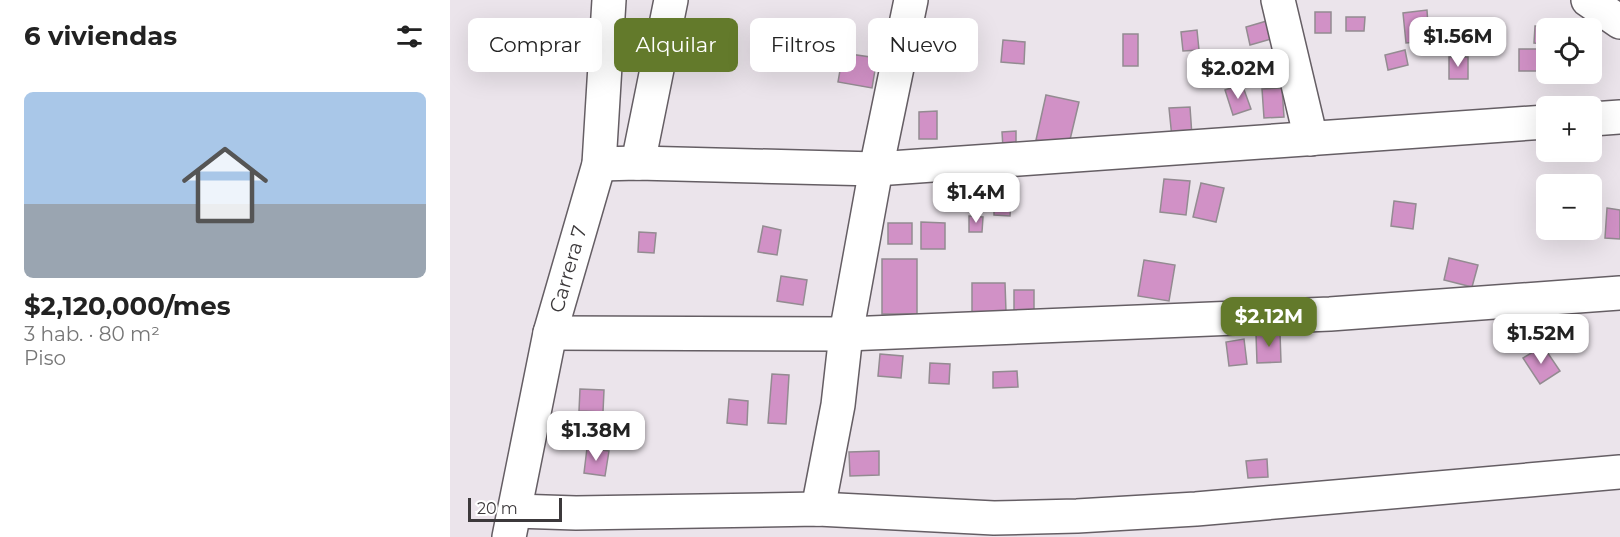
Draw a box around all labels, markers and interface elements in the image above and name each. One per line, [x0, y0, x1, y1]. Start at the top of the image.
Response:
pin: $1.56M [1409, 17, 1507, 68]
chip: Comprar [468, 18, 602, 72]
chip: Alquilar [614, 18, 738, 72]
chip: Filtros [750, 18, 856, 72]
chip: Nuevo [868, 18, 978, 72]
map controls [1536, 18, 1602, 240]
button: locate [1536, 18, 1602, 84]
text: 6 viviendas [24, 20, 177, 52]
icon: filters [393, 20, 426, 53]
text: $1.56M [1423, 24, 1493, 48]
pin: $2.02M [1189, 49, 1287, 100]
text: $2.02M [1201, 56, 1275, 80]
button: + [1536, 96, 1602, 162]
icon: home [171, 131, 279, 239]
pin: $1.4M [934, 173, 1018, 224]
button: − [1536, 174, 1602, 240]
text: $1.4M [947, 180, 1005, 204]
street label: Carrera 7 [544, 223, 592, 315]
text: $2,120,000/mes [24, 290, 230, 322]
pin: $2.12M [1220, 297, 1318, 348]
text: $2.12M [1235, 304, 1303, 328]
pin: $1.52M [1492, 314, 1590, 365]
text: $1.52M [1507, 321, 1575, 345]
text: 3 hab. · 80 m² [24, 322, 160, 346]
text: Piso [24, 346, 66, 370]
pin: $1.38M [547, 411, 645, 462]
text: $1.38M [561, 418, 631, 442]
scale bar [468, 495, 562, 522]
text: 20 m [477, 499, 518, 518]

